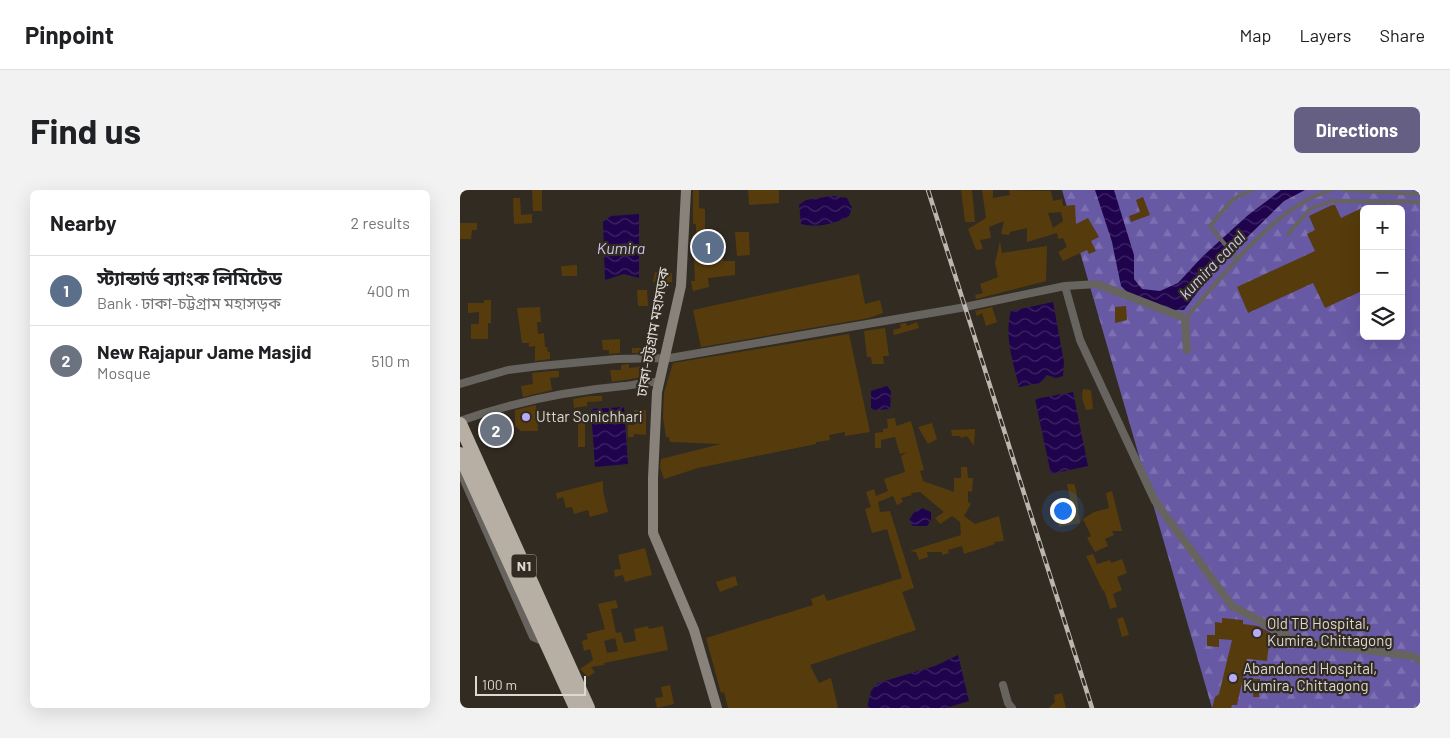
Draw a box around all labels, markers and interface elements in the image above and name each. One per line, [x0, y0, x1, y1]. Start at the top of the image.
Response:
text: Pinpoint [25, 20, 114, 49]
text: Map [1239, 24, 1271, 46]
text: Layers [1299, 24, 1352, 46]
text: Share [1380, 24, 1425, 46]
button: Directions [1294, 107, 1420, 153]
text: Find us [30, 109, 141, 151]
map controls [1360, 205, 1405, 340]
button: + [1360, 205, 1405, 250]
text: Nearby [50, 210, 116, 235]
text: 2 results [351, 213, 410, 232]
water label: kumira canal [1175, 227, 1249, 302]
pin: 1 [692, 228, 724, 266]
water label: Kumira [597, 238, 645, 257]
button: − [1360, 250, 1405, 295]
street label: ঢাকা-চট্টগ্রাম মহাসড়ক [632, 265, 672, 399]
text: স্ট্যান্ডার্ড ব্যাংক লিমিটেড [97, 266, 282, 289]
text: 1 [63, 281, 69, 300]
text: 400 m [367, 281, 410, 300]
text: Bank · ঢাকা-চট্টগ্রাম মহাসড়ক [97, 293, 281, 312]
button: layers [1360, 295, 1405, 340]
text: New Rajapur Jame Masjid [97, 340, 312, 363]
text: 2 [62, 351, 70, 370]
text: 510 m [371, 351, 410, 370]
text: Mosque [97, 363, 151, 382]
place label: Uttar Sonichhari [536, 407, 643, 425]
pin: 2 [480, 411, 512, 449]
marker: Uttar Sonichhari [520, 411, 532, 423]
your location [1050, 498, 1076, 524]
road number: N1 [512, 554, 536, 578]
place label: Old TB Hospital, Kumira, Chittagong [1267, 614, 1392, 649]
marker: Old TB Hospital, Kumira, Chittagong [1251, 627, 1263, 639]
place label: Abandoned Hospital, Kumira, Chittagong [1243, 659, 1377, 694]
marker: Abandoned Hospital, Kumira, Chittagong [1227, 672, 1239, 684]
scale bar [475, 673, 586, 696]
text: 100 m [482, 676, 517, 693]

